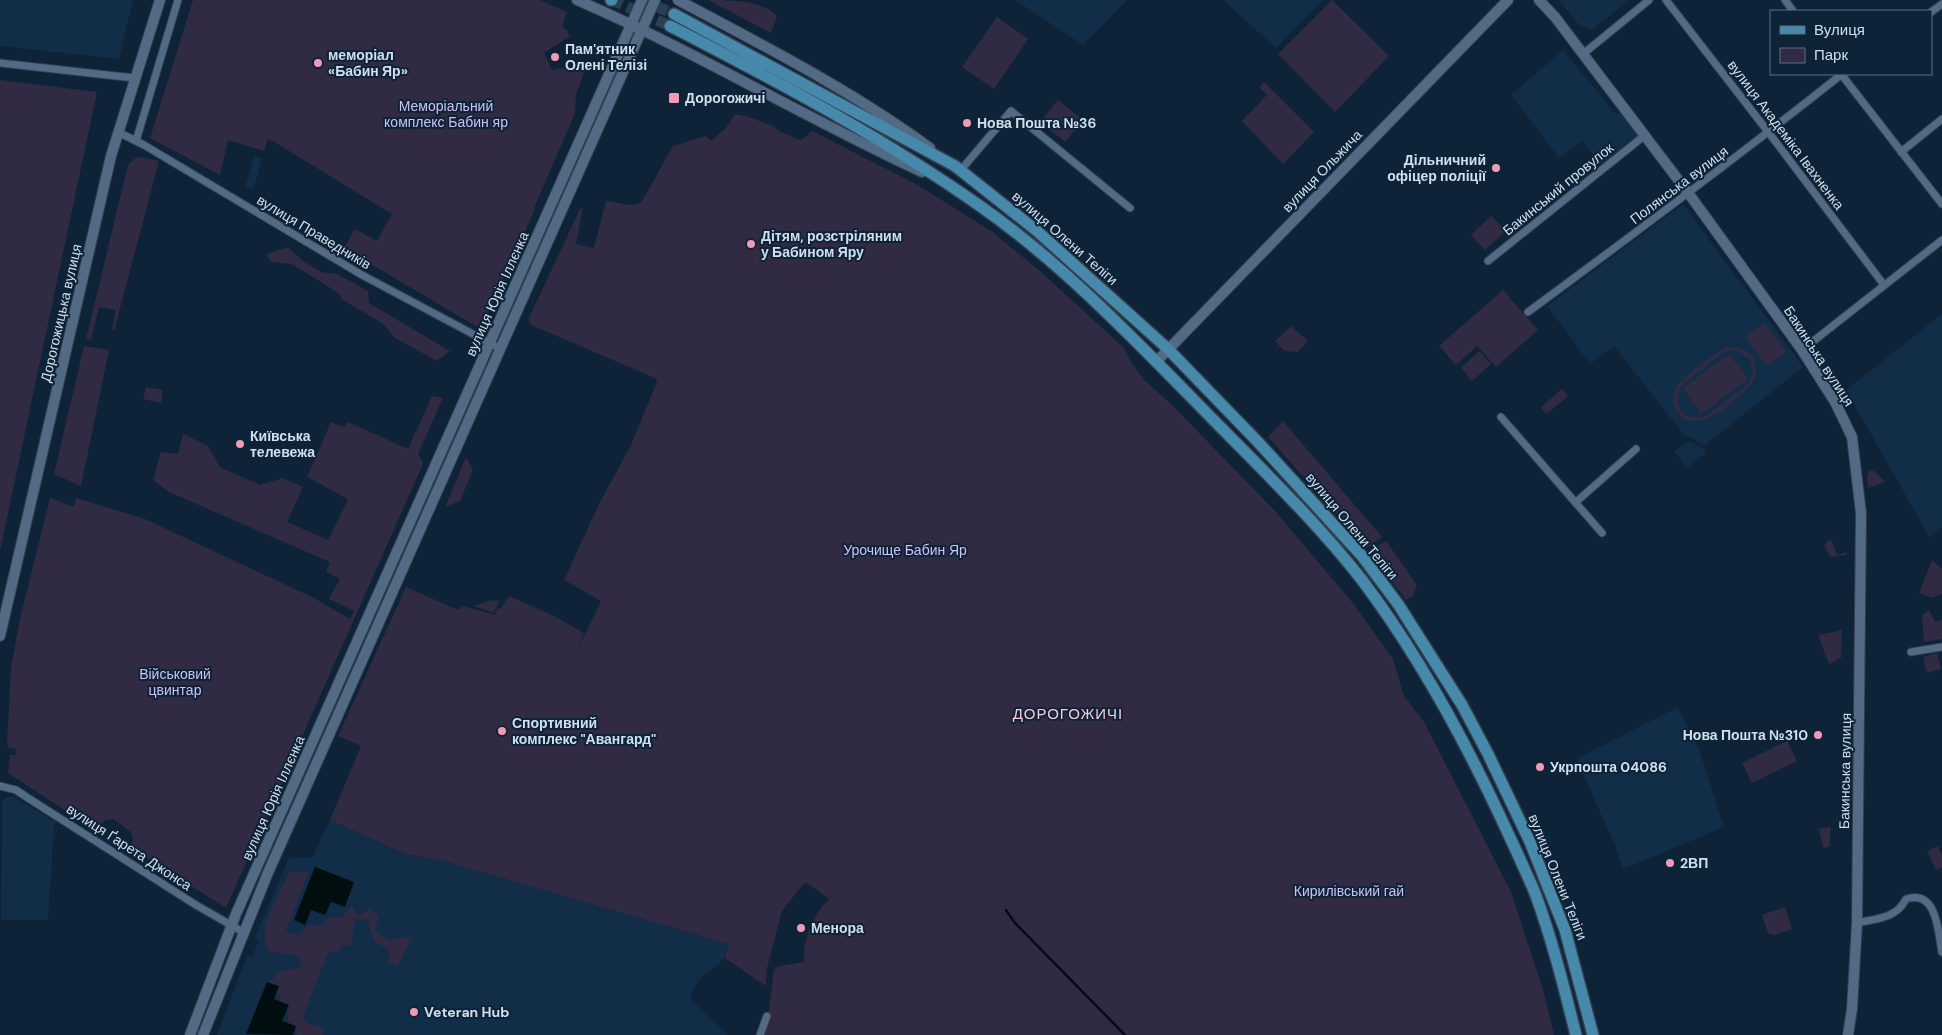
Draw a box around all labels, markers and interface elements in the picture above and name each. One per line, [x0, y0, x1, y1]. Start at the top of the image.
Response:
legend [1770, 10, 1932, 75]
text: Вулиця [1814, 20, 1865, 40]
place label: Пам'ятник Олені Телізі [565, 40, 647, 74]
text: Парк [1814, 45, 1848, 65]
place label: меморіал «Бабин Яр» [328, 46, 408, 80]
marker: Пам'ятник Олені Телізі [549, 51, 561, 63]
marker: меморіал «Бабин Яр» [312, 57, 324, 69]
street label: вулиця Академіка Івахненка [1724, 57, 1848, 214]
place label: Дорогожичі [685, 89, 765, 107]
marker: Дорогожичі [667, 91, 681, 105]
park label: Меморіальний комплекс Бабин яр [384, 97, 508, 131]
place label: Нова Пошта №36 [977, 114, 1096, 132]
marker: Нова Пошта №36 [961, 117, 973, 129]
street label: вулиця Ольжича [1278, 126, 1366, 216]
street label: Бакинський провулок [1499, 138, 1618, 239]
street label: Полянська вулиця [1626, 142, 1732, 228]
place label: Дільничний офіцер поліції [1387, 151, 1487, 185]
marker: Дільничний офіцер поліції [1490, 162, 1502, 174]
street label: вулиця Олени Теліги [1008, 187, 1122, 289]
street label: вулиця Праведників [254, 191, 374, 273]
place label: Дітям, розстріляним у Бабином Яру [761, 227, 902, 261]
street label: вулиця Юрія Іллєнка [461, 229, 533, 359]
marker: Дітям, розстріляним у Бабином Яру [745, 238, 757, 250]
street label: Дорогожицька вулиця [36, 242, 86, 384]
street label: Бакинська вулиця [1780, 302, 1858, 410]
place label: Київська телевежа [250, 427, 315, 461]
marker: Київська телевежа [234, 438, 246, 450]
street label: вулиця Олени Теліги [1302, 469, 1402, 583]
park label: Урочище Бабин Яр [843, 541, 967, 559]
park label: Військовий цвинтар [139, 665, 211, 699]
district label: ДОРОГОЖИЧІ [1013, 704, 1123, 724]
street label: Бакинська вулиця [1835, 713, 1855, 829]
place label: Спортивний комплекс "Авангард" [512, 714, 656, 748]
marker: Спортивний комплекс "Авангард" [496, 725, 508, 737]
place label: Нова Пошта №310 [1683, 726, 1808, 744]
marker: Нова Пошта №310 [1812, 729, 1824, 741]
street label: вулиця Юрія Іллєнка [237, 733, 309, 863]
place label: Укрпошта 04086 [1550, 758, 1667, 776]
marker: Укрпошта 04086 [1534, 761, 1546, 773]
street label: вулиця Ґарета Джонса [63, 800, 195, 894]
street label: вулиця Олени Теліги [1524, 811, 1592, 943]
place label: 2ВП [1680, 854, 1708, 872]
marker: 2ВП [1664, 857, 1676, 869]
park label: Кирилівський гай [1294, 882, 1404, 900]
place label: Менора [811, 919, 864, 937]
marker: Менора [795, 922, 807, 934]
place label: Veteran Hub [424, 1003, 509, 1021]
marker: Veteran Hub [408, 1006, 420, 1018]

